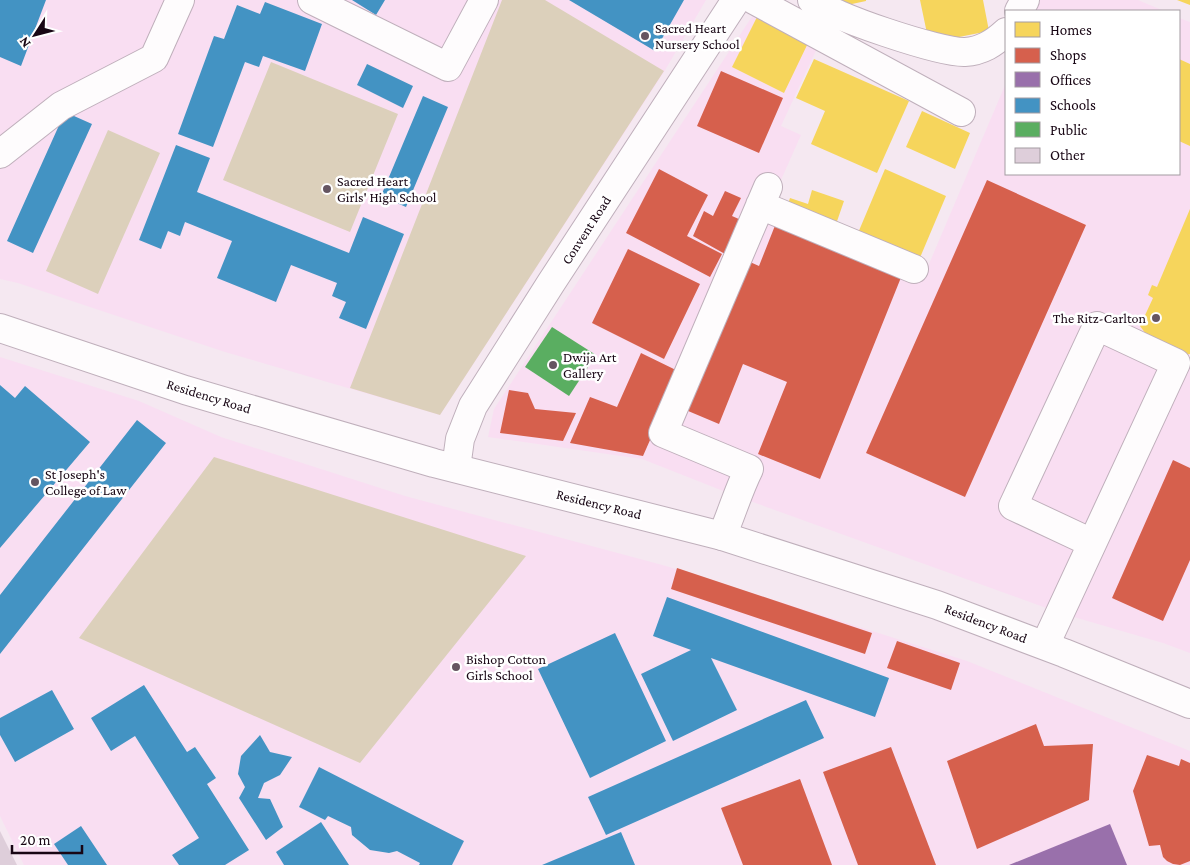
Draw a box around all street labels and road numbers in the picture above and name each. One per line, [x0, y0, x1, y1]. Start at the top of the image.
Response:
street label: Convent Road [558, 192, 614, 267]
street label: Residency Road [165, 376, 254, 417]
street label: Residency Road [555, 486, 644, 522]
street label: Residency Road [942, 600, 1030, 646]

